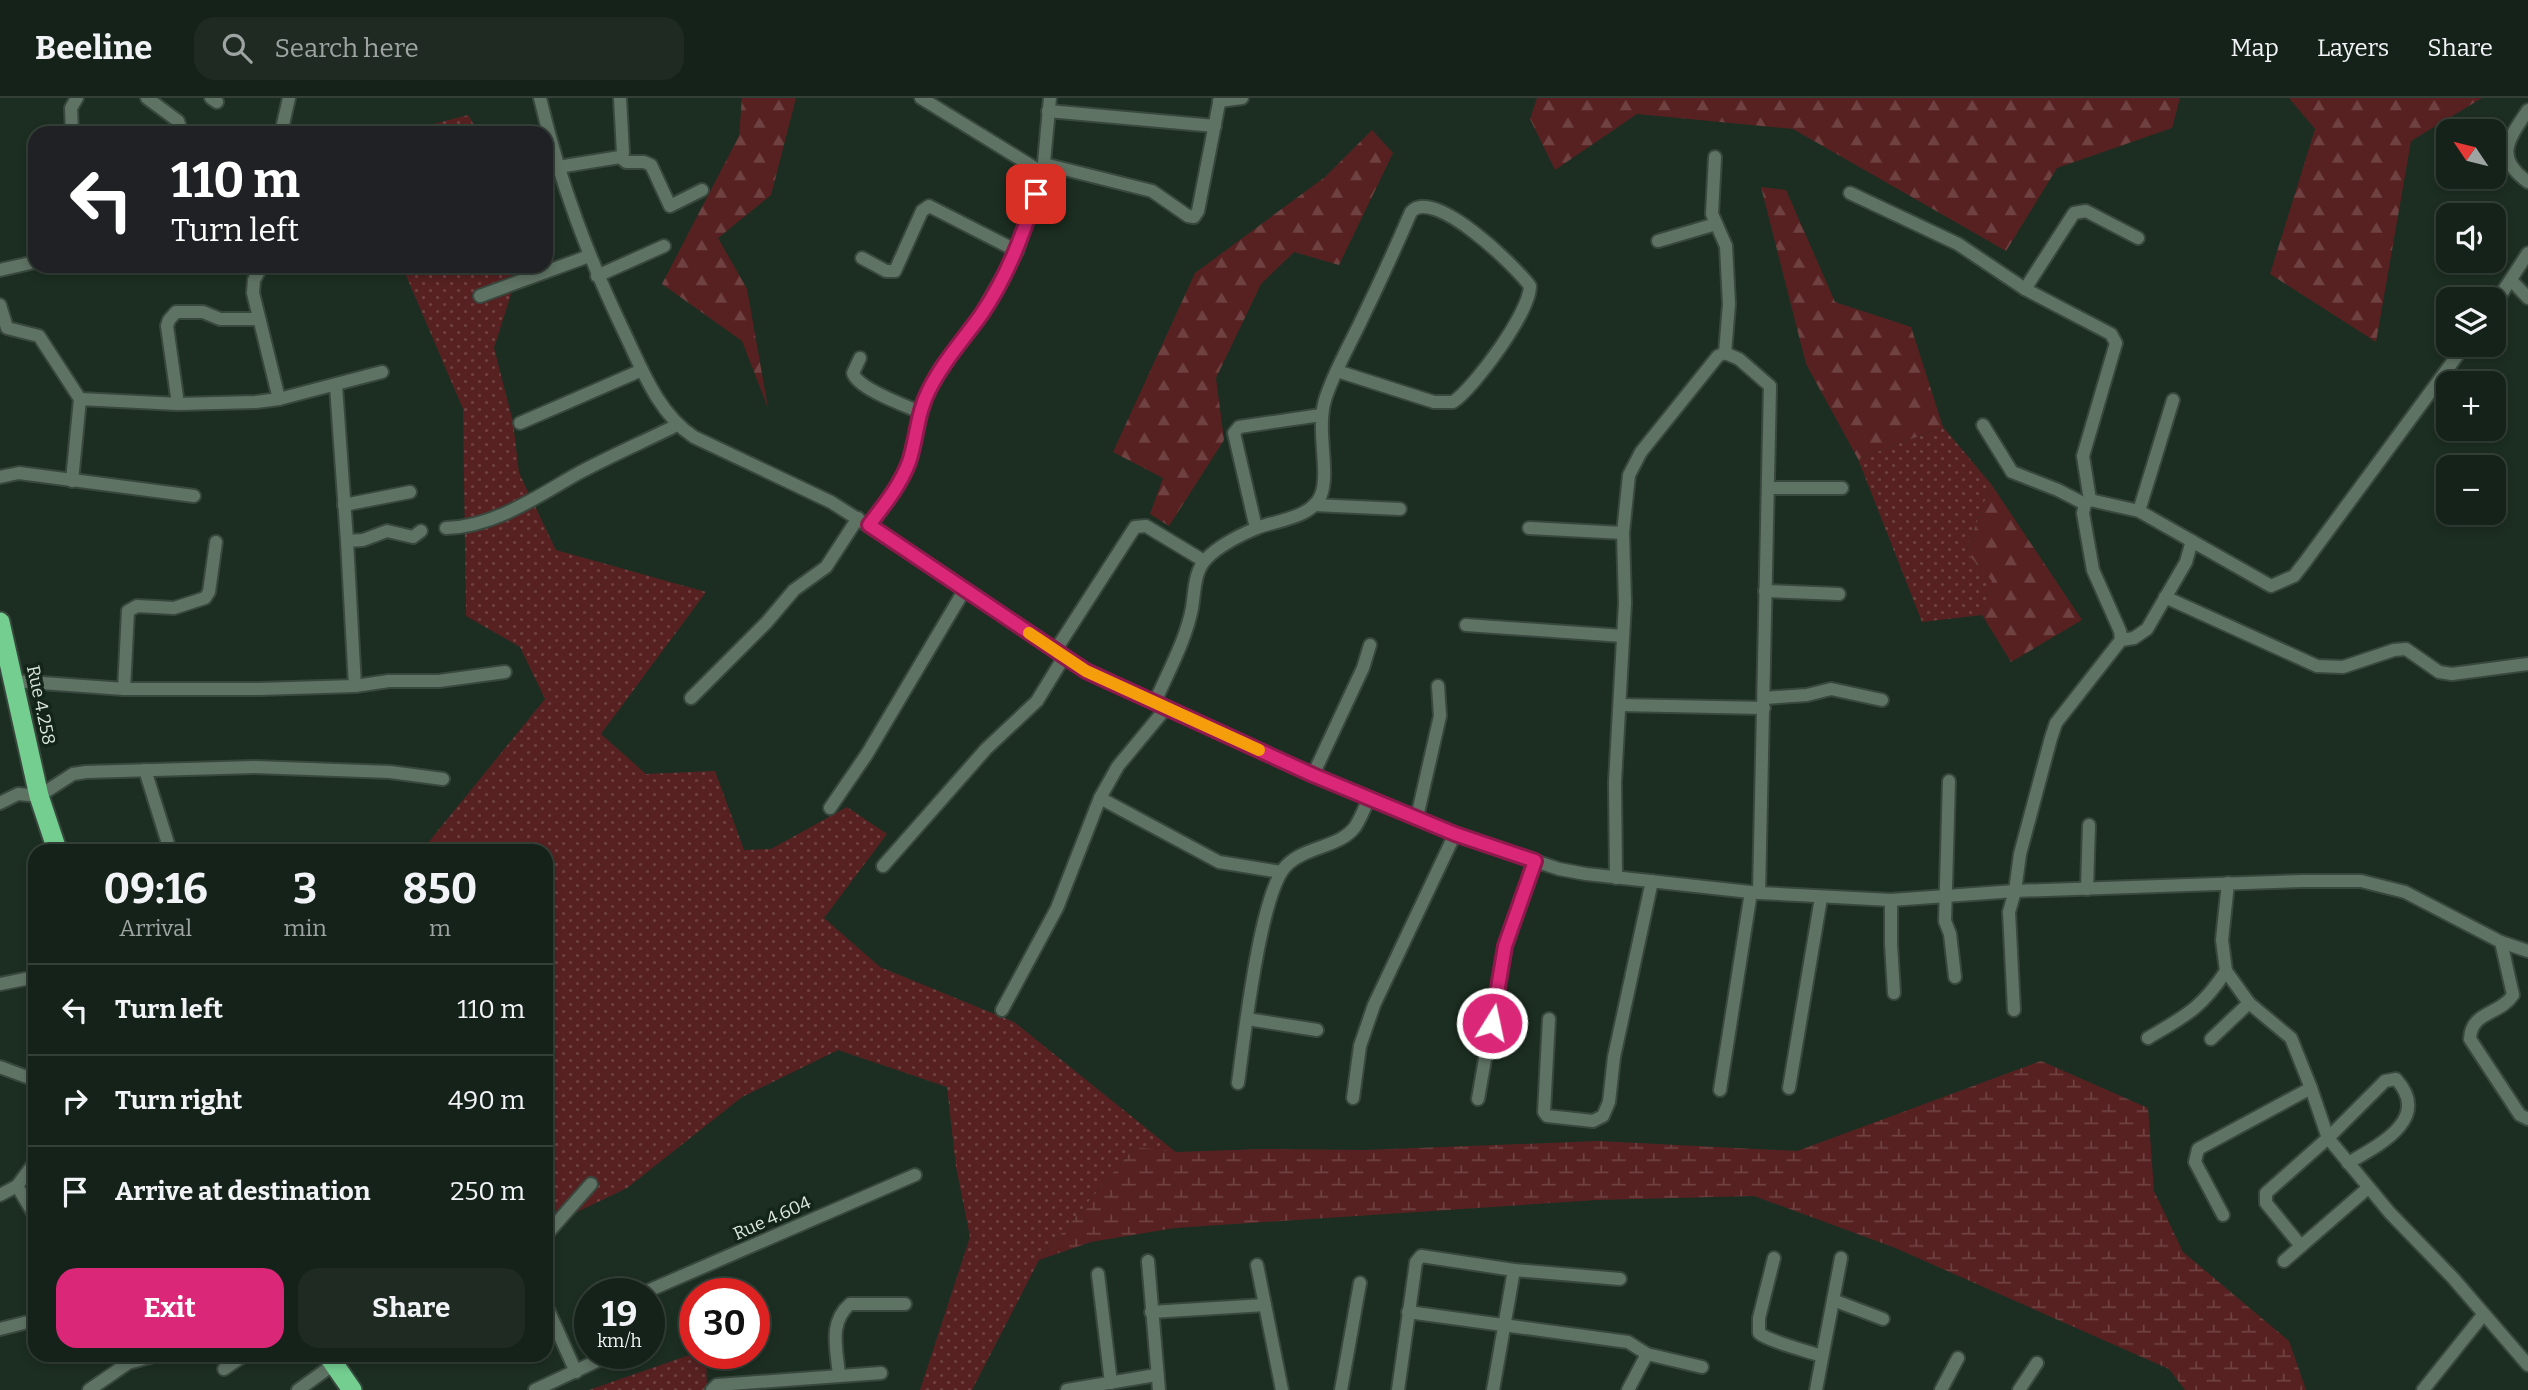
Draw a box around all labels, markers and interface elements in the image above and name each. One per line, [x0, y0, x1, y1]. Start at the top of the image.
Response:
search box [194, 17, 684, 80]
text: Beeline [35, 28, 152, 68]
icon: search [218, 29, 256, 67]
text: Search here [274, 33, 419, 64]
text: Map [2231, 34, 2279, 62]
text: Layers [2317, 34, 2389, 62]
text: Share [2427, 34, 2493, 62]
north arrow [2436, 119, 2506, 189]
map controls [2436, 119, 2506, 525]
text: 110 m [171, 151, 300, 210]
icon: left [56, 154, 147, 245]
pin [1006, 164, 1066, 224]
icon: arrive [1017, 175, 1055, 213]
button: sound [2436, 203, 2506, 273]
text: Turn left [171, 211, 299, 249]
button: layers [2436, 287, 2506, 357]
button: + [2436, 371, 2506, 441]
button: − [2436, 455, 2506, 525]
street label: Rue 4.258 [22, 663, 60, 747]
text: 09:16 [104, 864, 208, 914]
text: 3 [293, 864, 317, 914]
text: 850 [402, 864, 477, 914]
text: Arrival [119, 914, 192, 942]
text: min [283, 914, 327, 942]
text: m [429, 914, 451, 942]
position arrow [1455, 986, 1529, 1060]
icon: left [56, 991, 94, 1029]
text: Turn left [115, 994, 223, 1025]
text: 110 m [457, 994, 525, 1025]
icon: right [56, 1082, 94, 1120]
text: Turn right [115, 1085, 242, 1116]
text: 490 m [448, 1085, 525, 1116]
icon: arrive [56, 1173, 94, 1211]
text: Arrive at destination [115, 1176, 370, 1207]
text: 250 m [450, 1176, 525, 1207]
street label: Rue 4.604 [730, 1191, 815, 1245]
button: Exit [56, 1268, 284, 1348]
button: Share [298, 1268, 525, 1348]
speed limit sign: 30 [679, 1278, 770, 1369]
text: 19 [602, 1293, 637, 1335]
text: km/h [597, 1330, 642, 1352]

